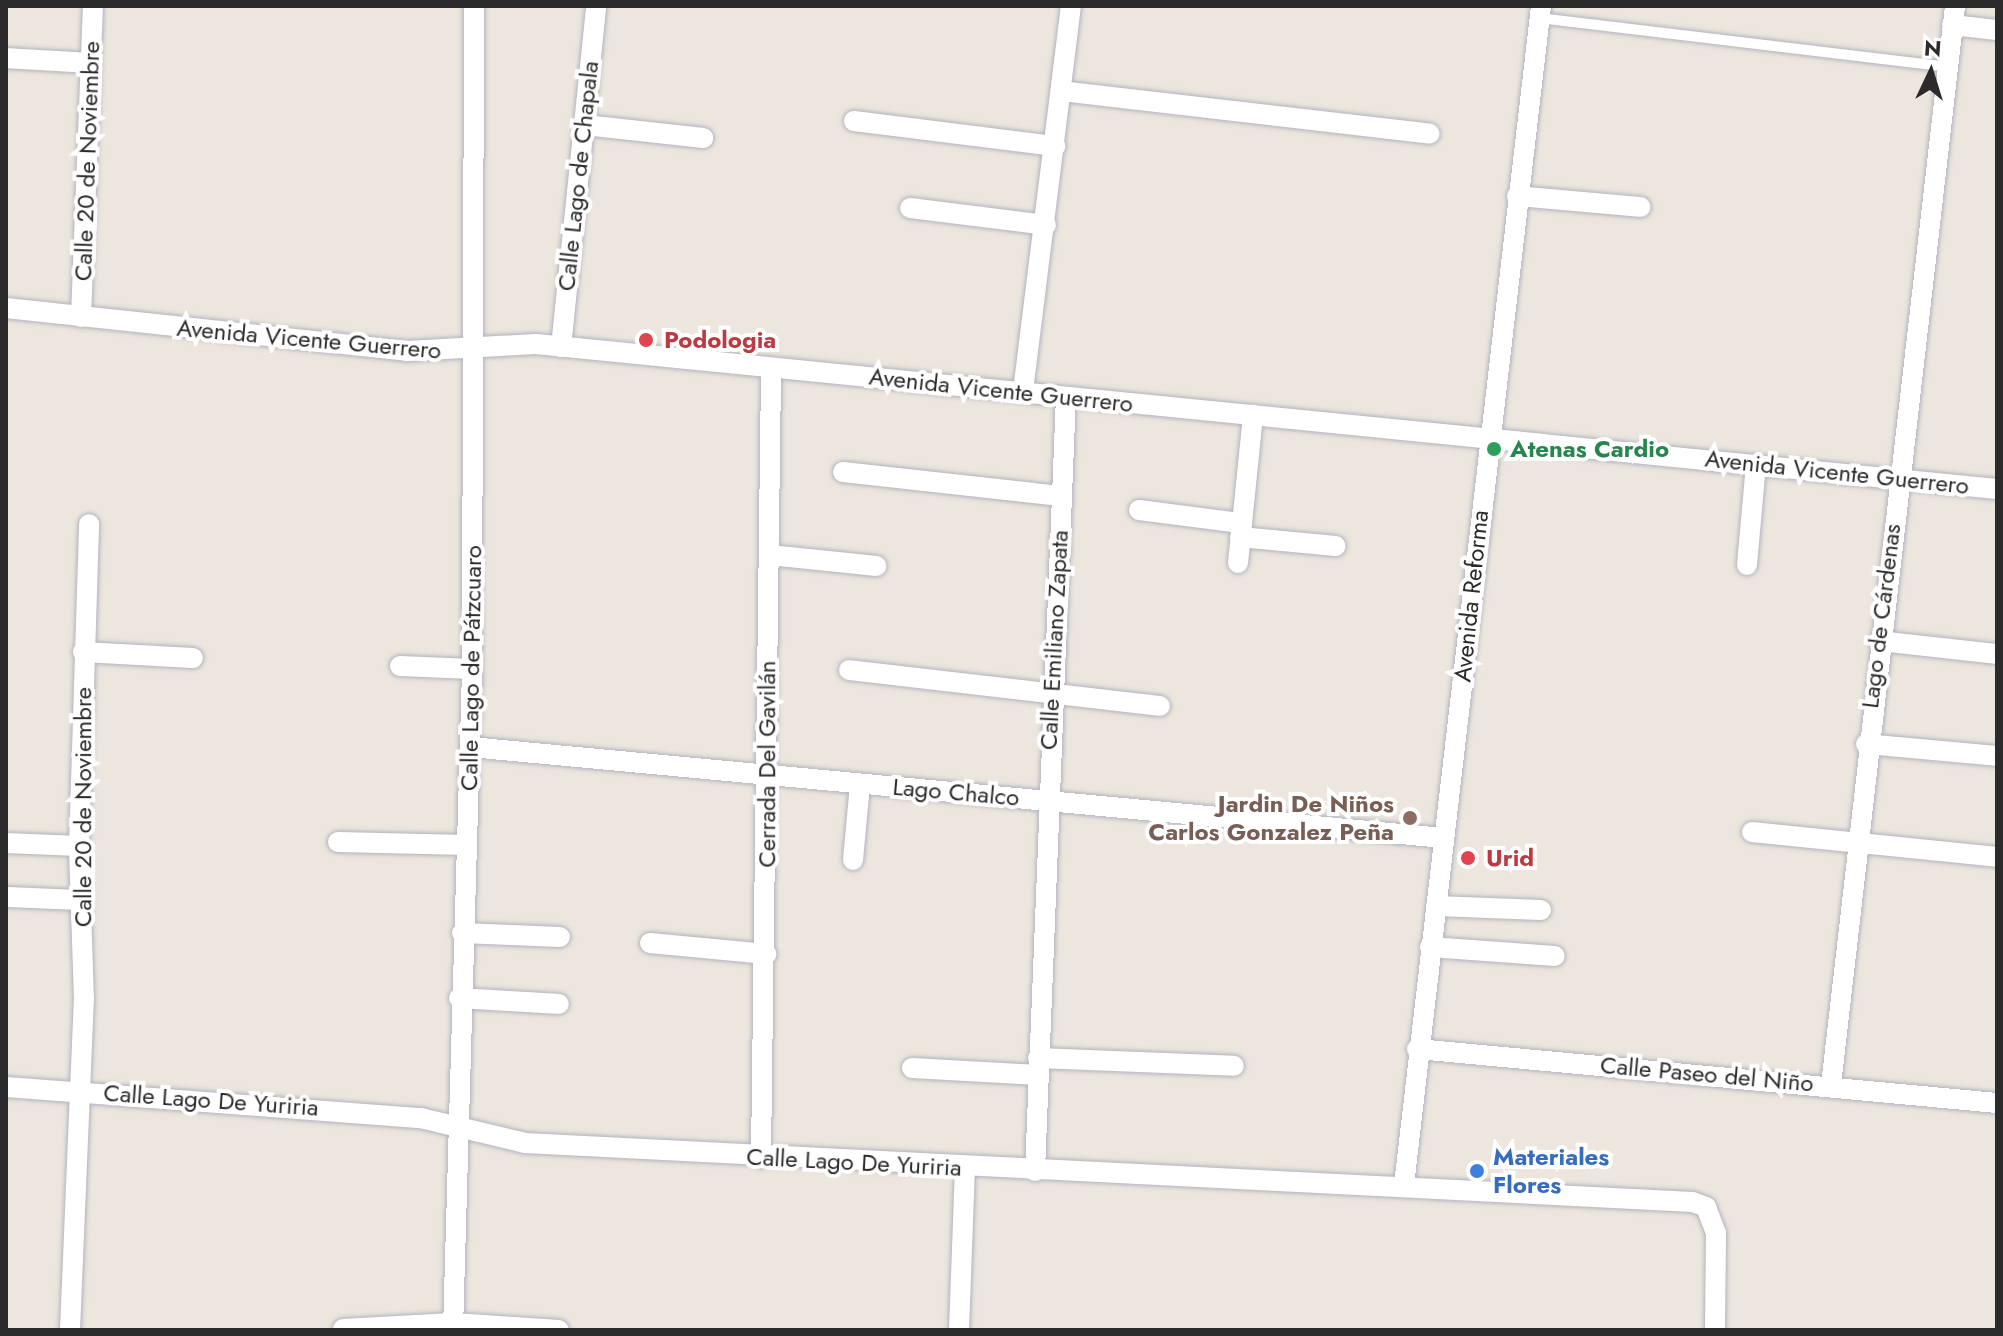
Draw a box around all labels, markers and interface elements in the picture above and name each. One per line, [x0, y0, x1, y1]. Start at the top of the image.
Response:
text: N [1923, 31, 1943, 65]
north arrow [1891, 32, 1971, 112]
street label: Calle 20 de Noviembre [68, 40, 106, 282]
street label: Calle Lago de Chapala [552, 60, 604, 292]
street label: Avenida Vicente Guerrero [176, 313, 442, 365]
place label: Podologia [664, 326, 776, 354]
marker: Podologia [635, 329, 657, 351]
street label: Avenida Vicente Guerrero [868, 362, 1134, 418]
place label: Atenas Cardio [1510, 435, 1669, 463]
marker: Atenas Cardio [1485, 440, 1503, 458]
street label: Avenida Vicente Guerrero [1704, 444, 1970, 500]
street label: Avenida Reforma [1448, 509, 1494, 683]
street label: Lago de Cárdenas [1855, 522, 1907, 710]
street label: Calle Emiliano Zapata [1034, 529, 1074, 751]
street label: Calle Lago de Pátzcuaro [454, 545, 488, 791]
street label: Cerrada Del Gavilán [753, 660, 781, 868]
street label: Calle 20 de Noviembre [69, 687, 97, 927]
street label: Lago Chalco [891, 772, 1021, 812]
place label: Jardin De Niños Carlos Gonzalez Peña [1148, 790, 1394, 846]
marker: Jardin De Niños Carlos Gonzalez Peña [1401, 809, 1419, 827]
place label: Urid [1486, 844, 1534, 872]
marker: Urid [1457, 847, 1479, 869]
street label: Calle Paseo del Niño [1599, 1050, 1815, 1098]
street label: Calle Lago De Yuriria [103, 1078, 319, 1122]
street label: Calle Lago De Yuriria [746, 1142, 962, 1182]
place label: Materiales Flores [1493, 1143, 1609, 1199]
marker: Materiales Flores [1468, 1162, 1486, 1180]

